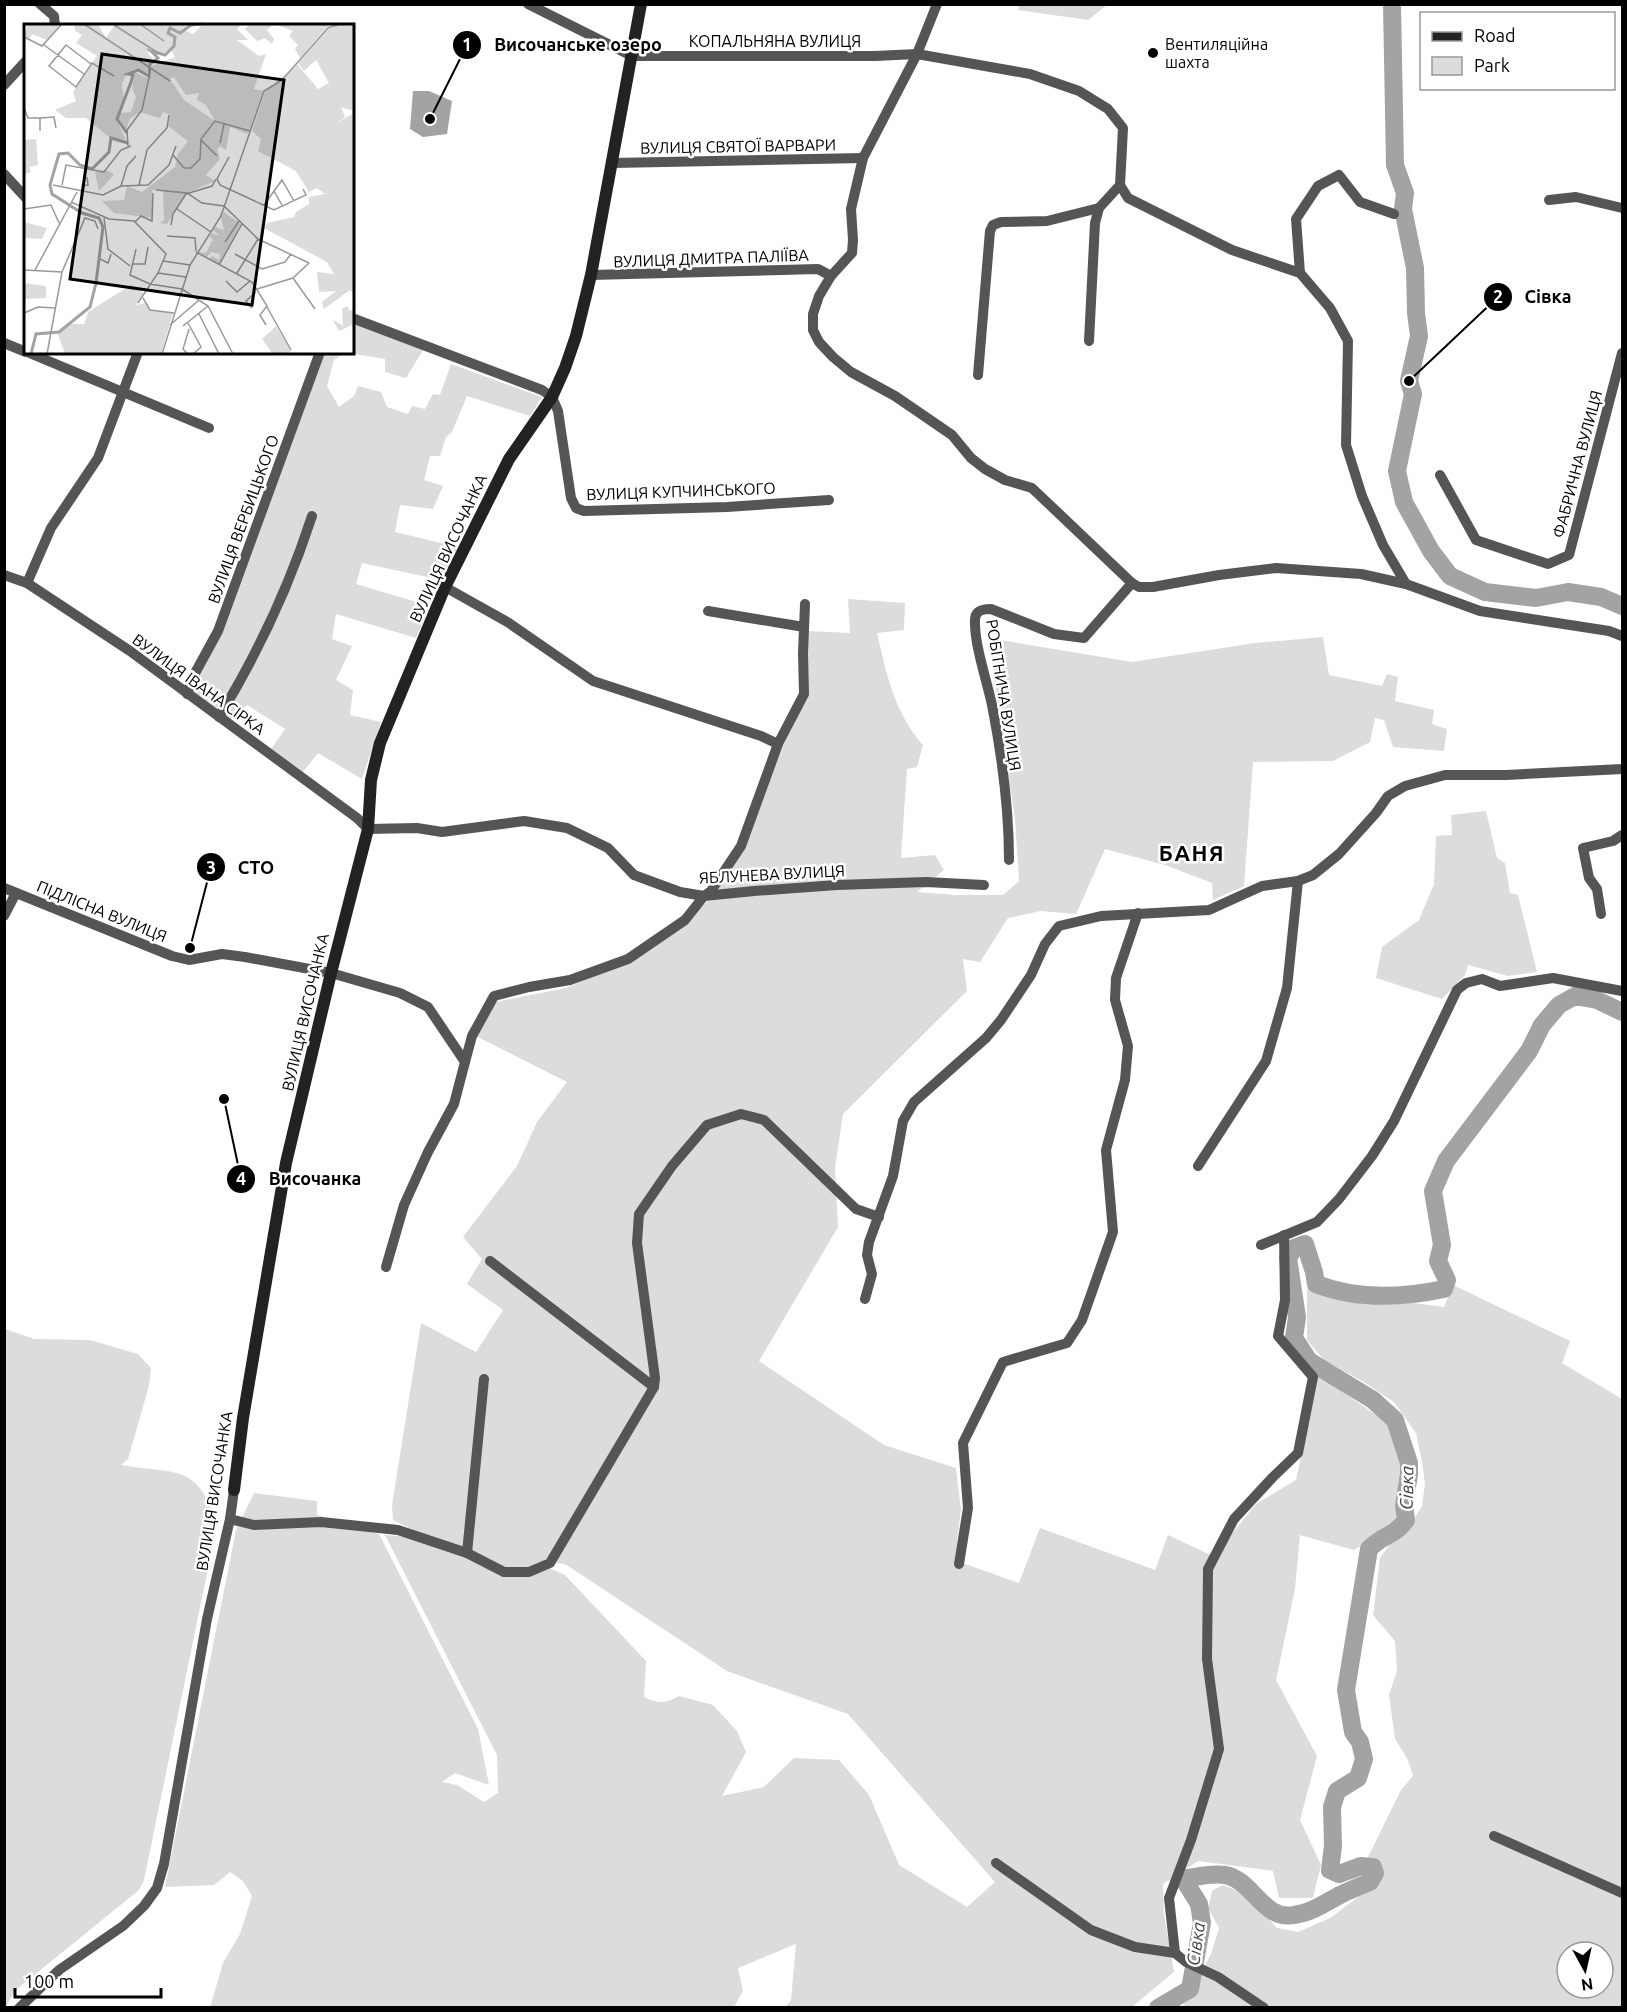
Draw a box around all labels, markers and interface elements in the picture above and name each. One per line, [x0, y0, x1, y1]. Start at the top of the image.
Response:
legend [1420, 12, 1615, 90]
inset map [24, 24, 354, 354]
text: Road [1474, 25, 1516, 45]
callout: Височанське озеро [452, 27, 674, 63]
street label: КОПАЛЬНЯНА ВУЛИЦЯ [689, 32, 861, 50]
text: 1 [462, 34, 472, 54]
text: Височанське озеро [494, 34, 662, 54]
place label: Вентиляційна шахта [1165, 35, 1268, 71]
marker: Вентиляційна шахта [1146, 46, 1160, 60]
text: Park [1474, 55, 1510, 75]
street label: ВУЛИЦЯ СВЯТОЇ ВАРВАРИ [640, 135, 836, 157]
street label: ВУЛИЦЯ ДМИТРА ПАЛІЇВА [613, 246, 810, 270]
callout: Сівка [1483, 279, 1584, 315]
text: 2 [1493, 286, 1503, 306]
text: Сівка [1525, 286, 1571, 306]
street label: ФАБРИЧНА ВУЛИЦЯ [1549, 388, 1605, 540]
street label: ВУЛИЦЯ ВЕРБИЦЬКОГО [204, 432, 282, 606]
street label: ВУЛИЦЯ ВИСОЧАНКА [406, 471, 490, 625]
street label: ВУЛИЦЯ КУПЧИНСЬКОГО [586, 479, 776, 503]
street label: РОБІТНИЧА ВУЛИЦЯ [983, 618, 1025, 772]
street label: ВУЛИЦЯ ІВАНА СІРКА [129, 630, 269, 739]
district label: БАНЯ [1159, 840, 1225, 865]
callout: СТО [196, 849, 286, 885]
text: 3 [206, 857, 216, 877]
text: СТО [238, 857, 274, 877]
street label: ЯБЛУНЕВА ВУЛИЦЯ [699, 861, 845, 887]
street label: ПІДЛІСНА ВУЛИЦЯ [34, 877, 170, 945]
street label: ВУЛИЦЯ ВИСОЧАНКА [278, 931, 332, 1093]
callout: Височанка [226, 1161, 373, 1197]
text: 4 [236, 1168, 246, 1188]
text: Височанка [269, 1168, 361, 1188]
street label: ВУЛИЦЯ ВИСОЧАНКА [192, 1409, 236, 1572]
water label: Сівка [1396, 1466, 1416, 1510]
water label: Сівка [1182, 1920, 1208, 1967]
north arrow [1555, 1940, 1615, 2000]
scale bar [15, 1961, 160, 1999]
text: 100 m [24, 1971, 74, 1991]
text: N [1580, 1975, 1594, 1995]

